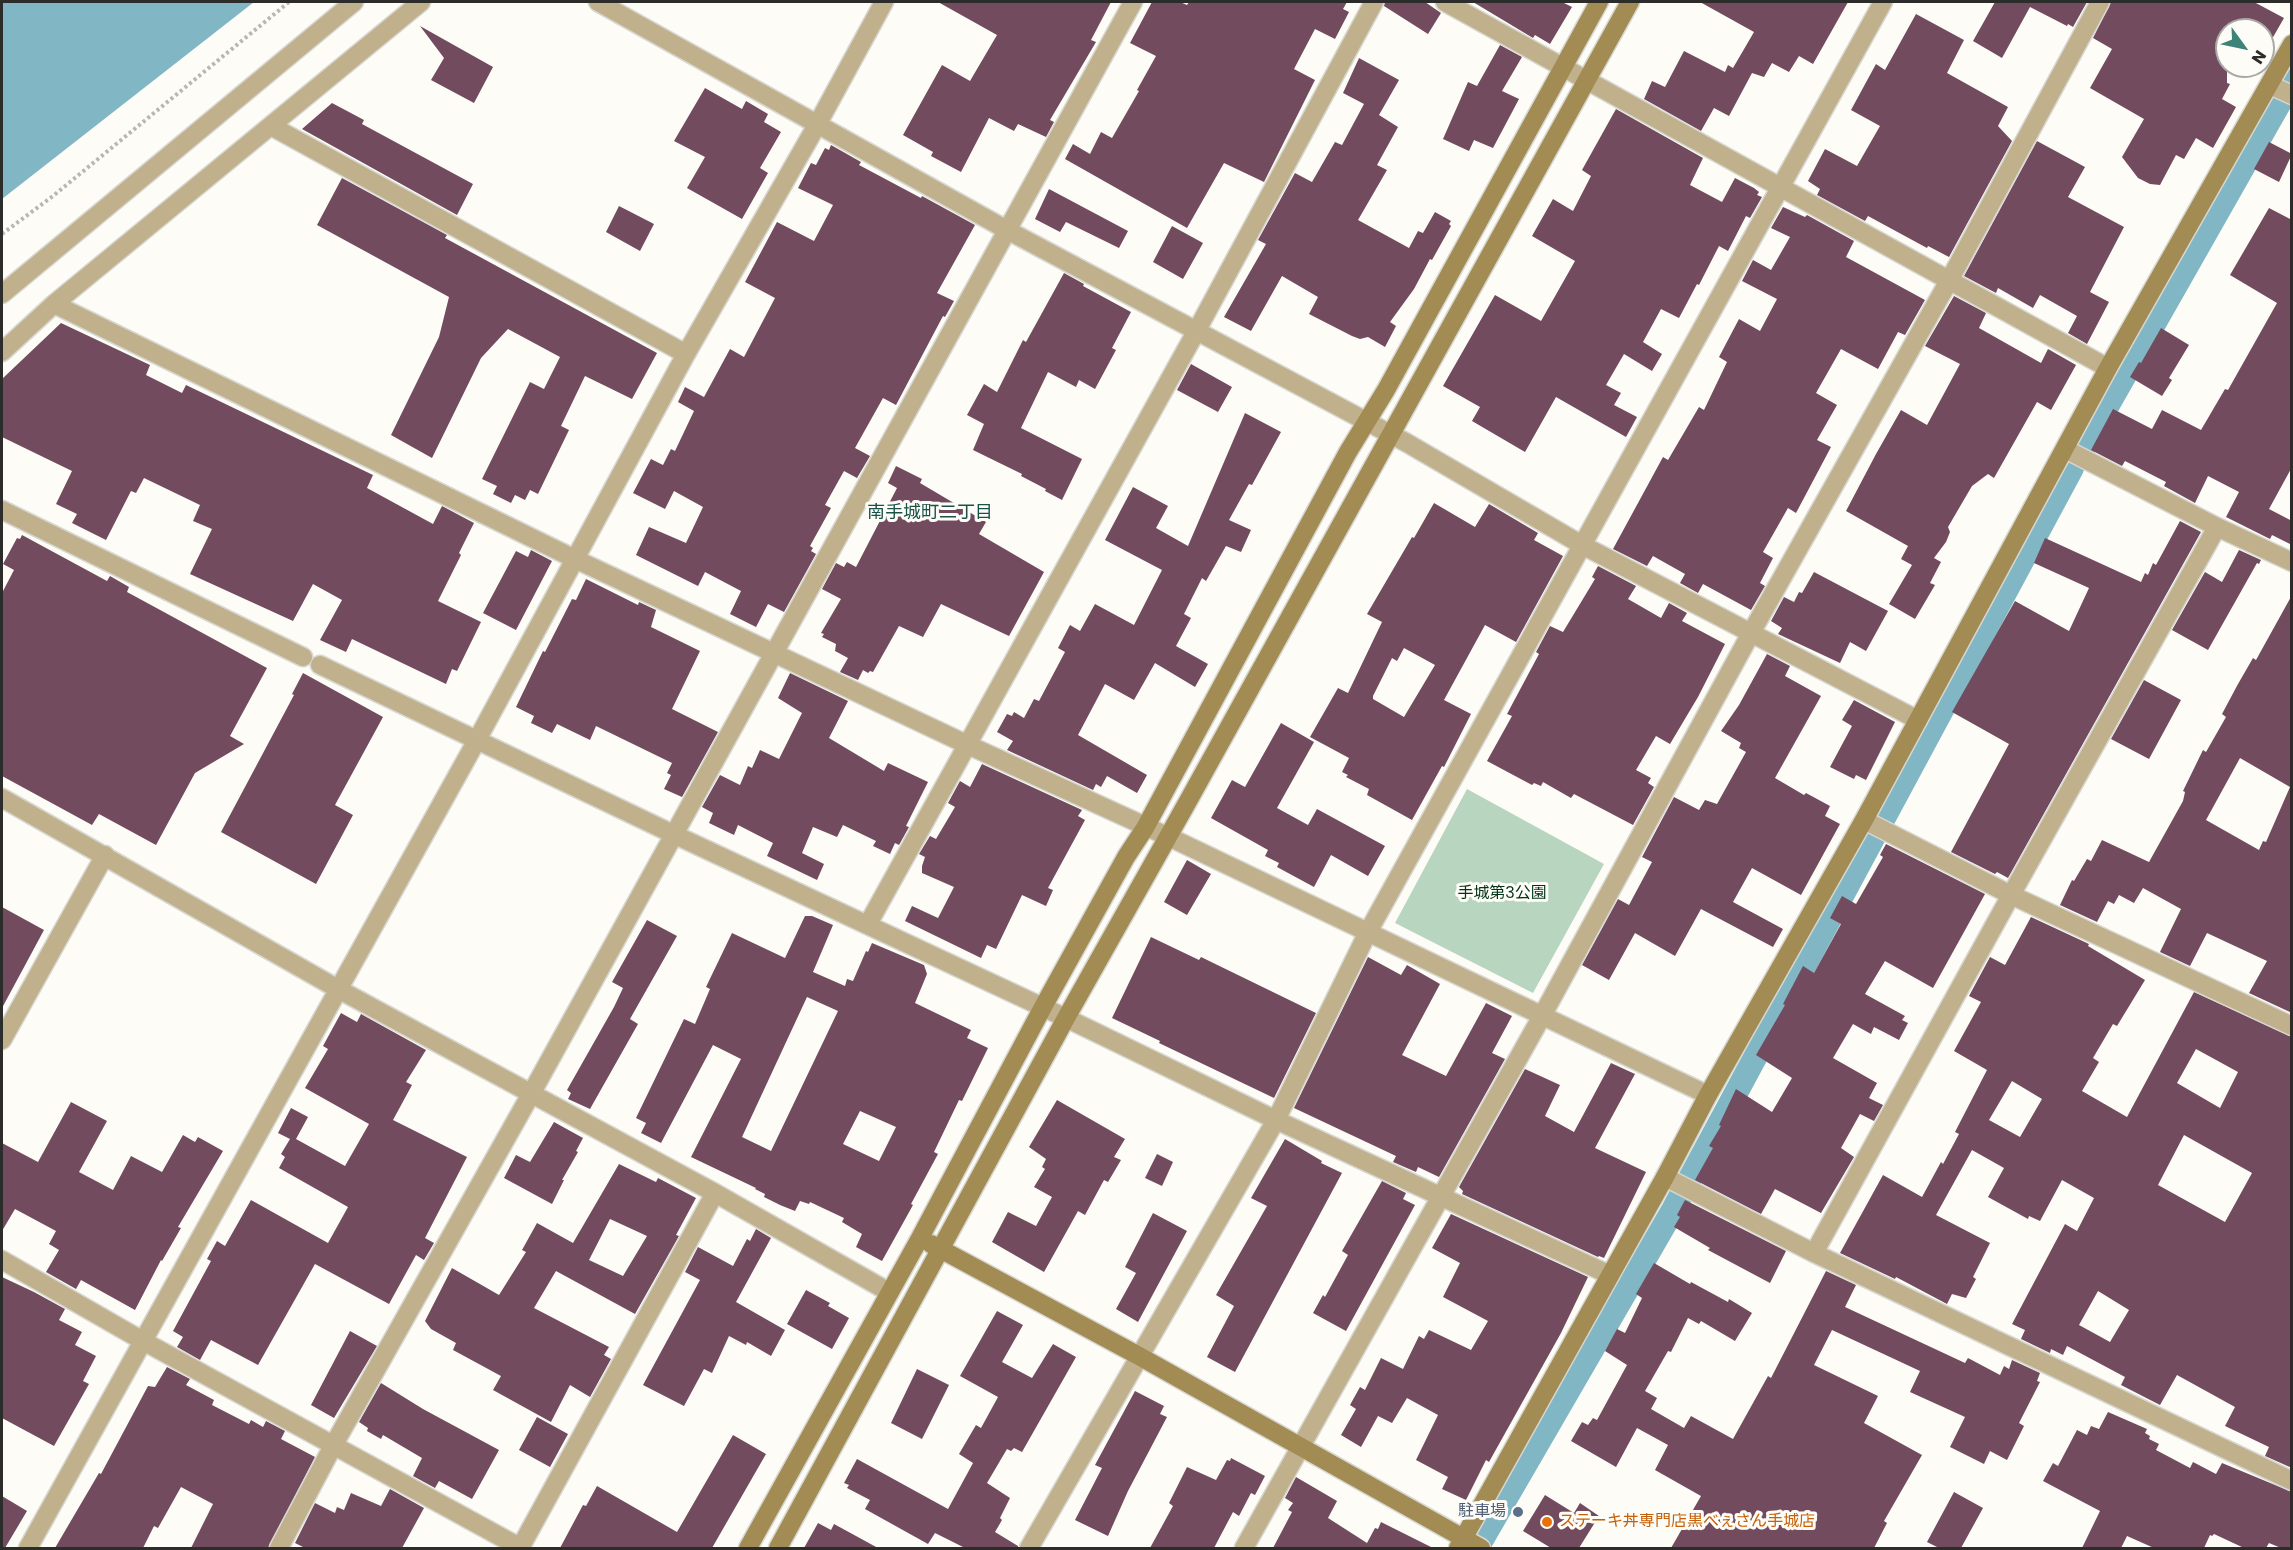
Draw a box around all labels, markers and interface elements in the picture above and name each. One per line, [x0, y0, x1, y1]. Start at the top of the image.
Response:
north arrow [2215, 18, 2275, 78]
text: N [2246, 46, 2272, 68]
district label: 南手城町二丁目 [867, 502, 993, 524]
park label: 手城第3公園 [1457, 884, 1547, 904]
place label: 駐車場 [1458, 1502, 1506, 1522]
marker: 駐車場 [1511, 1505, 1525, 1519]
place label: ステーキ丼専門店黒べぇさん手城店 [1559, 1512, 1815, 1532]
marker: ステーキ丼専門店黒べぇさん手城店 [1540, 1515, 1554, 1529]

